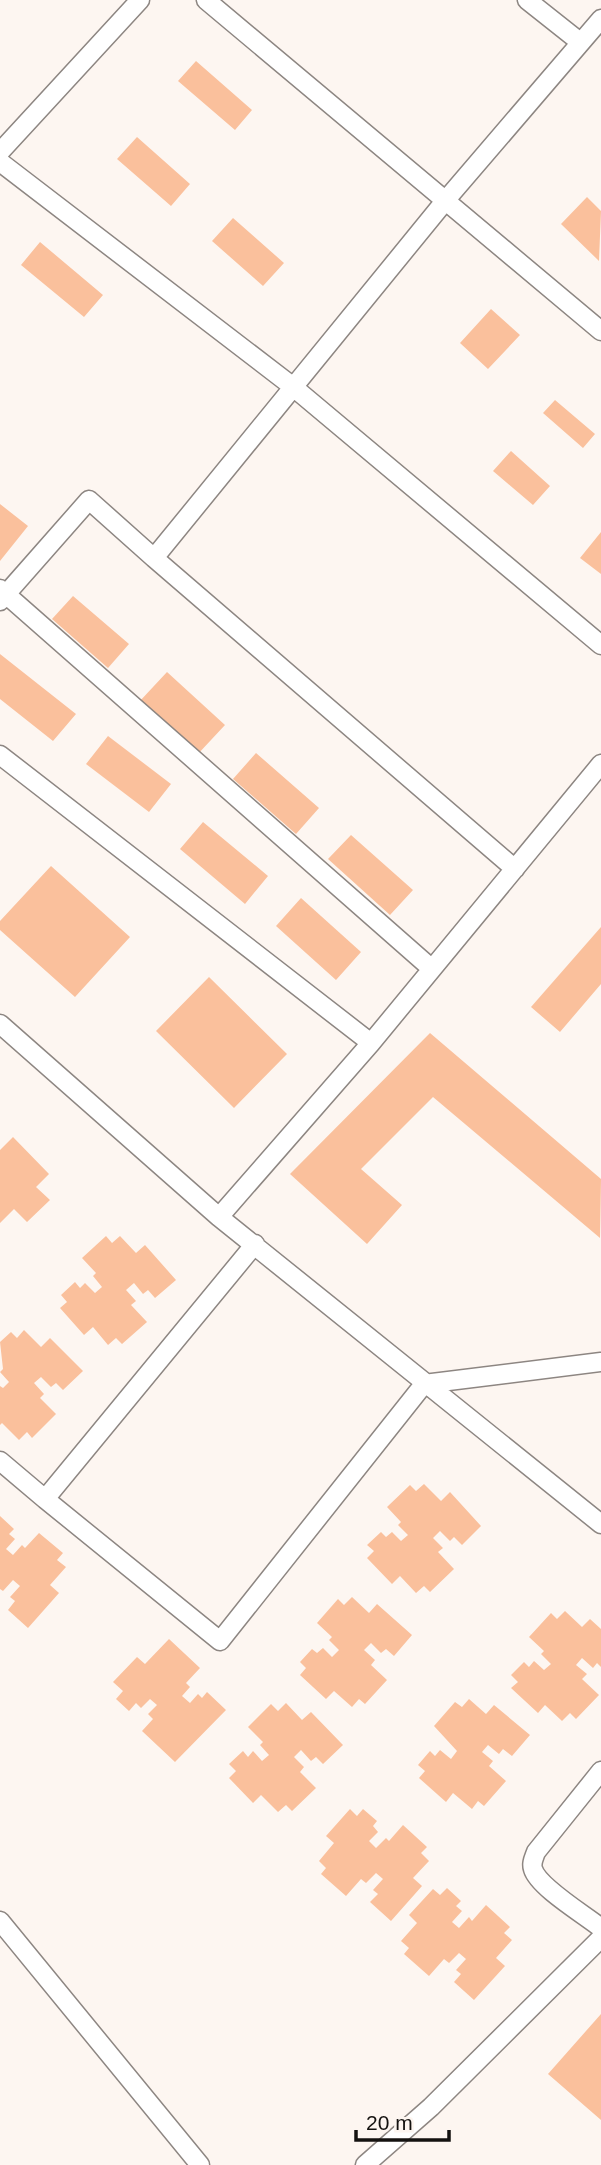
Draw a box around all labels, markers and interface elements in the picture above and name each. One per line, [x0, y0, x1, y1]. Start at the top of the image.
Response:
scale bar [356, 2098, 449, 2142]
text: 20 m [366, 2111, 413, 2134]

